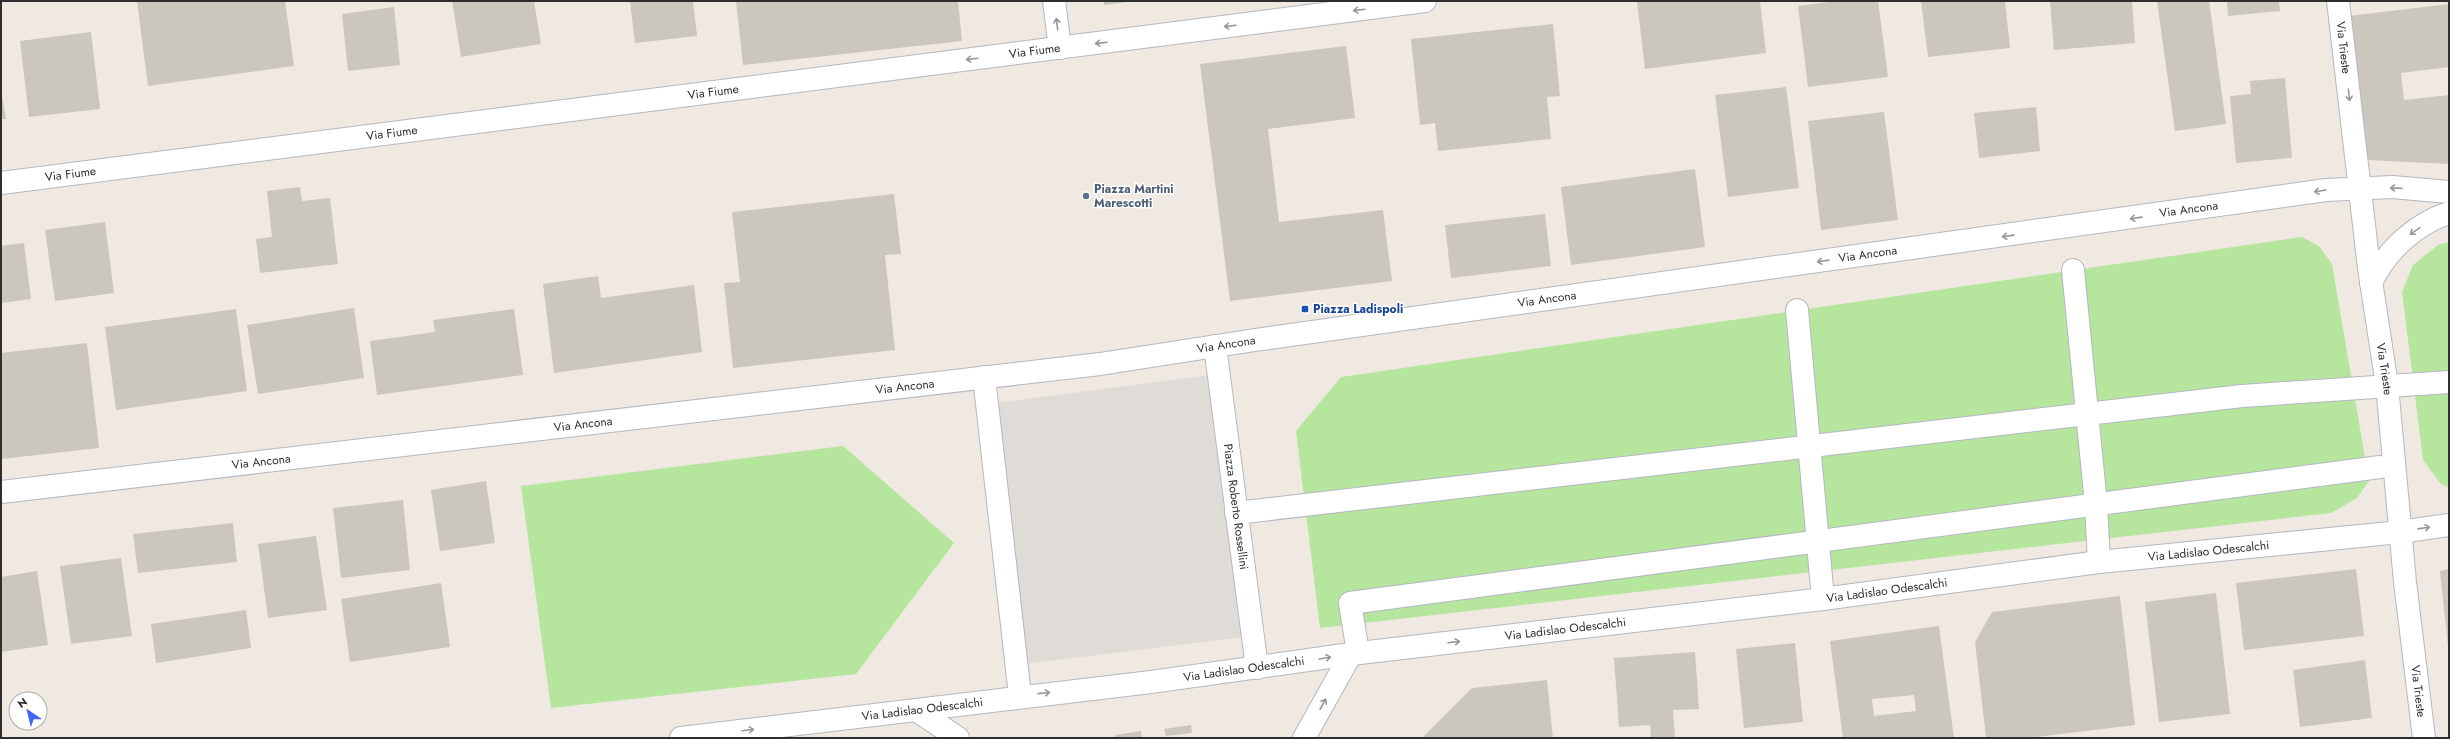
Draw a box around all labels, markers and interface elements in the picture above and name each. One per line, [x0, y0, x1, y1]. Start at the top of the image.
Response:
one-way arrow [1353, 6, 1366, 13]
one-way arrow [1053, 18, 1061, 31]
street label: Via Trieste [2331, 21, 2355, 75]
one-way arrow [1224, 22, 1237, 30]
street label: Via Fiume [1008, 39, 1061, 63]
one-way arrow [1095, 39, 1108, 47]
one-way arrow [966, 55, 979, 63]
street label: Via Fiume [687, 80, 740, 104]
one-way arrow [2345, 88, 2353, 101]
street label: Via Fiume [365, 121, 418, 145]
street label: Via Fiume [44, 162, 97, 186]
place label: Piazza Martini Marescotti [1094, 180, 1174, 212]
one-way arrow [2390, 184, 2403, 191]
one-way arrow [2314, 187, 2327, 195]
marker: Piazza Martini Marescotti [1081, 191, 1091, 201]
street label: Via Ancona [2158, 196, 2219, 222]
one-way arrow [2130, 214, 2143, 222]
one-way arrow [2410, 227, 2421, 235]
one-way arrow [2001, 232, 2014, 240]
street label: Via Ancona [1837, 241, 1898, 267]
one-way arrow [1817, 257, 1830, 265]
street label: Via Ancona [1516, 286, 1578, 312]
place label: Piazza Ladispoli [1313, 300, 1403, 318]
marker: Piazza Ladispoli [1300, 304, 1310, 314]
street label: Via Ancona [1196, 331, 1257, 358]
street label: Via Trieste [2372, 342, 2397, 396]
street label: Via Ancona [875, 374, 935, 399]
street label: Via Ancona [553, 412, 614, 437]
street label: Piazza Roberto Rossellini [1219, 442, 1253, 571]
street label: Via Ancona [231, 449, 292, 474]
one-way arrow [2417, 524, 2430, 532]
street label: Via Ladislao Odescalchi [2147, 536, 2270, 566]
street label: Via Ladislao Odescalchi [1825, 573, 1949, 607]
street label: Via Ladislao Odescalchi [1504, 613, 1627, 645]
one-way arrow [1447, 638, 1460, 646]
street label: Via Ladislao Odescalchi [1182, 652, 1305, 686]
one-way arrow [1318, 654, 1331, 662]
street label: Via Trieste [2406, 664, 2430, 718]
one-way arrow [1037, 690, 1050, 697]
north arrow [8, 691, 48, 731]
street label: Via Ladislao Odescalchi [861, 693, 984, 725]
text: N [14, 694, 30, 712]
one-way arrow [1320, 698, 1327, 710]
one-way arrow [741, 726, 754, 734]

